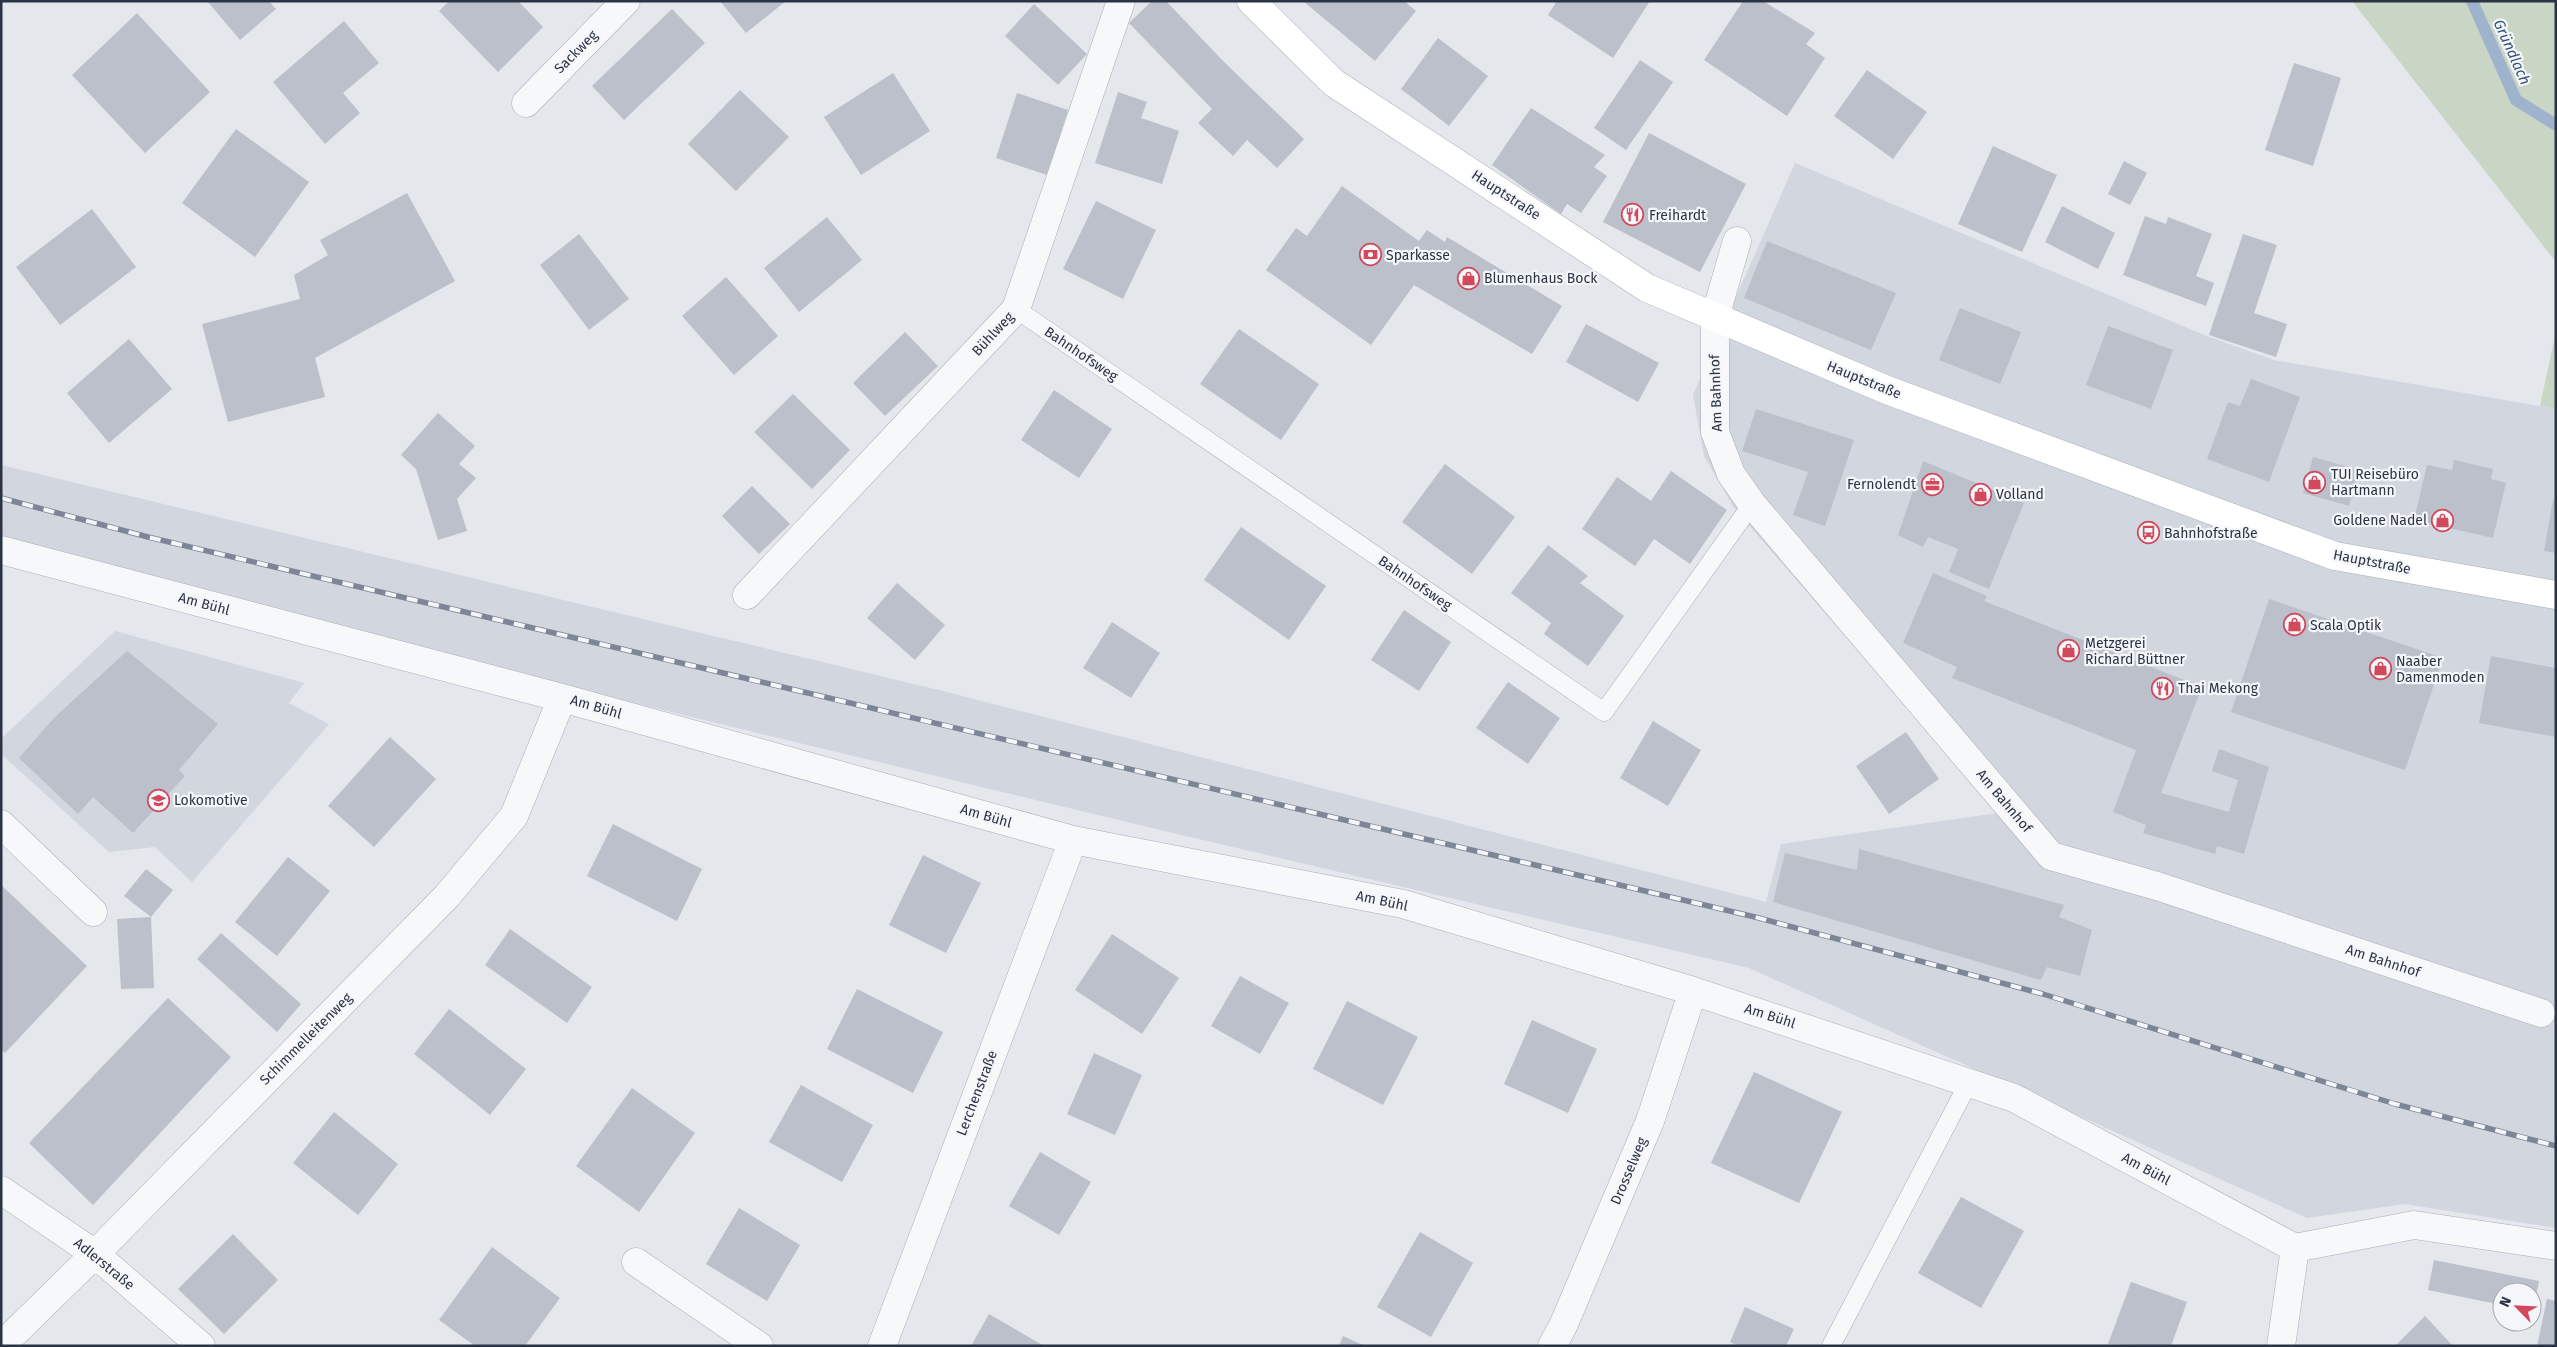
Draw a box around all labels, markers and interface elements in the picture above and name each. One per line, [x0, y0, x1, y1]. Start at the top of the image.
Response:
water label: Gründlach [2490, 16, 2534, 88]
street label: Sackweg [551, 26, 602, 77]
street label: Hauptstraße [1468, 166, 1544, 224]
restaurant icon: Freihardt [1621, 203, 1645, 227]
place label: Freihardt [1649, 207, 1707, 224]
bank icon: Sparkasse [1358, 243, 1382, 267]
place label: Sparkasse [1386, 247, 1450, 264]
shop icon: Blumenhaus Bock [1456, 266, 1480, 290]
place label: Blumenhaus Bock [1484, 270, 1598, 287]
street label: Bühlweg [968, 308, 1018, 360]
street label: Bahnhofsweg [1041, 323, 1122, 385]
street label: Am Bahnhof [1706, 353, 1726, 432]
street label: Hauptstraße [1824, 357, 1904, 403]
place label: TUI Reisebüro Hartmann [2331, 466, 2419, 499]
shop icon: TUI Reisebüro Hartmann [2303, 470, 2327, 494]
office icon: Fernolendt [1920, 472, 1944, 496]
place label: Fernolendt [1847, 476, 1917, 493]
shop icon: Volland [1968, 482, 1992, 506]
place label: Volland [1996, 486, 2044, 503]
shop icon: Goldene Nadel [2431, 508, 2455, 532]
place label: Goldene Nadel [2333, 512, 2427, 529]
bus stop icon: Bahnhofstraße [2136, 521, 2160, 545]
place label: Bahnhofstraße [2164, 525, 2258, 542]
street label: Hauptstraße [2332, 546, 2412, 578]
street label: Bahnhofsweg [1375, 552, 1456, 614]
street label: Am Bühl [176, 589, 232, 619]
shop icon: Scala Optik [2282, 613, 2306, 637]
place label: Scala Optik [2310, 617, 2382, 634]
place label: Metzgerei Richard Büttner [2085, 635, 2186, 668]
shop icon: Metzgerei Richard Büttner [2057, 639, 2081, 663]
place label: Naaber Damenmoden [2396, 653, 2485, 686]
shop icon: Naaber Damenmoden [2368, 657, 2392, 681]
restaurant icon: Thai Mekong [2150, 676, 2174, 700]
place label: Thai Mekong [2178, 680, 2259, 697]
street label: Am Bühl [568, 692, 624, 722]
street label: Am Bahnhof [1973, 766, 2036, 837]
school or university icon: Lokomotive [146, 788, 170, 812]
place label: Lokomotive [174, 792, 248, 809]
street label: Am Bühl [958, 801, 1014, 831]
street label: Am Bühl [1354, 887, 1410, 915]
street label: Am Bahnhof [2344, 941, 2424, 981]
street label: Schimmelleitenweg [256, 989, 356, 1089]
street label: Am Bühl [1742, 1000, 1798, 1032]
street label: Lerchenstraße [953, 1048, 1001, 1138]
street label: Drosselweg [1607, 1134, 1651, 1207]
street label: Am Bühl [2119, 1149, 2173, 1189]
street label: Adlerstraße [70, 1234, 138, 1294]
north arrow [2492, 1282, 2542, 1332]
text: N [2496, 1294, 2515, 1310]

